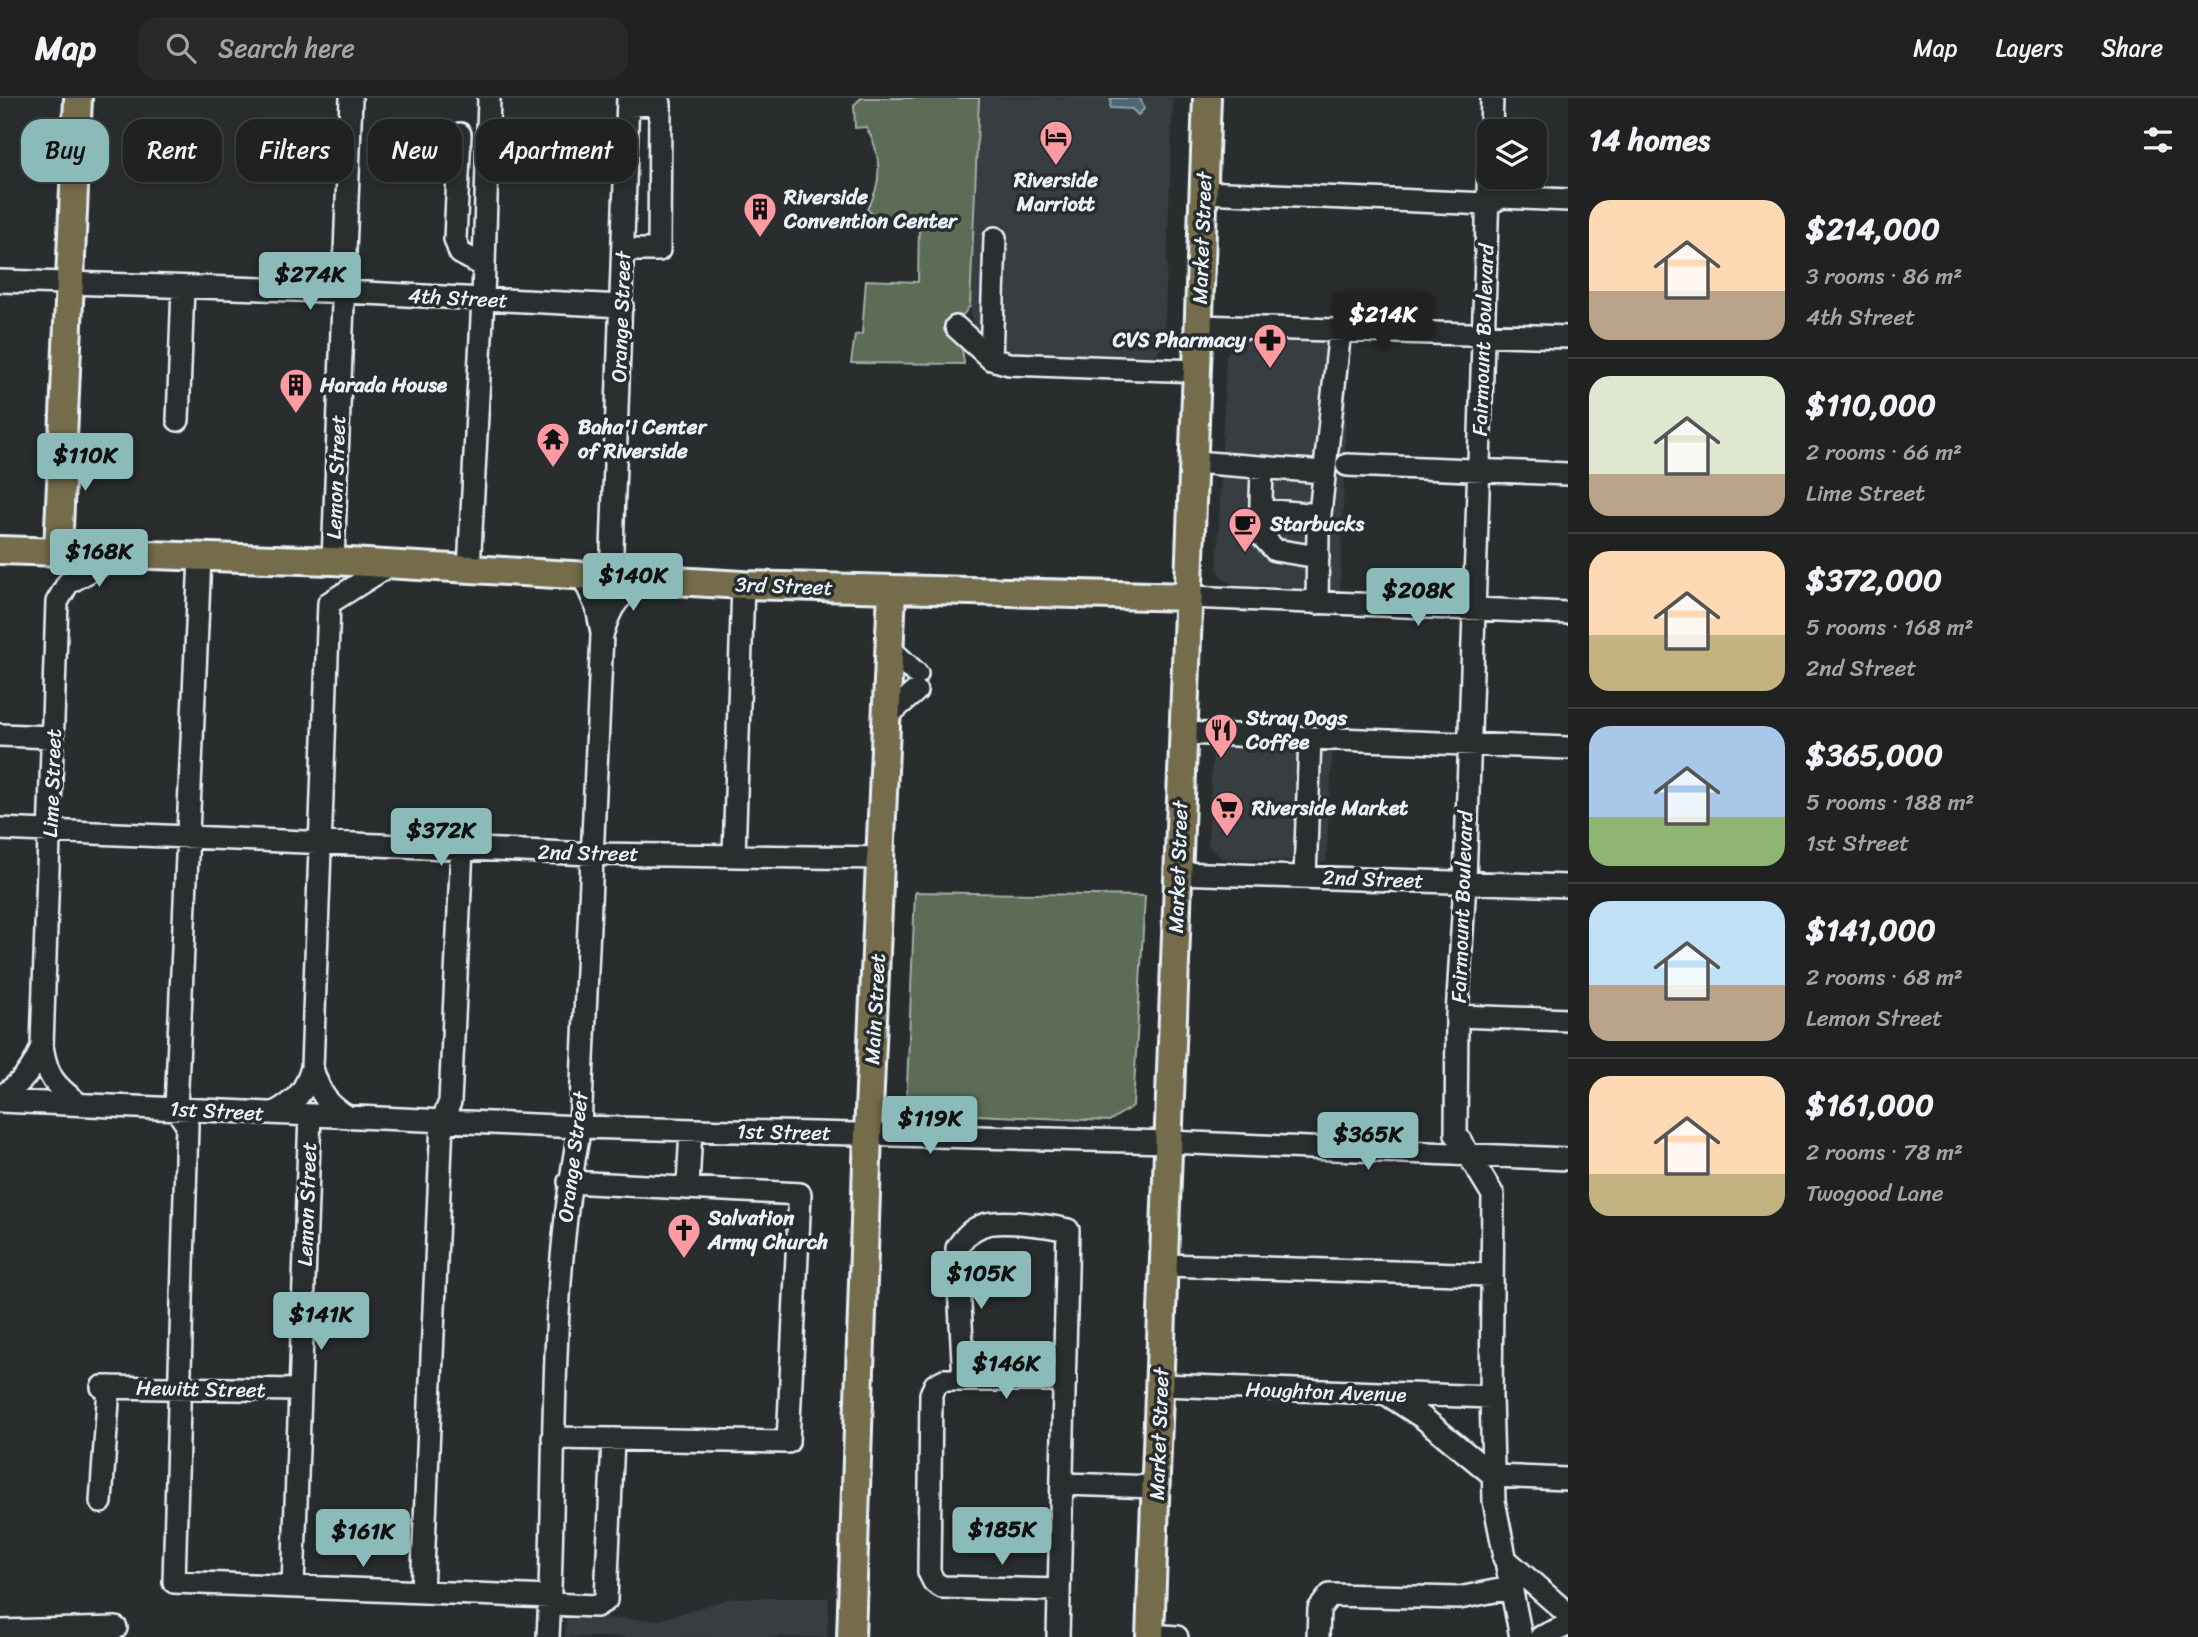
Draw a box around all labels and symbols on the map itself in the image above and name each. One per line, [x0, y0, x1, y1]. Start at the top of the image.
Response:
hotel icon: Riverside Marriott [1037, 118, 1075, 167]
place label: Riverside Marriott [1013, 161, 1098, 223]
street label: Market Street [1181, 170, 1223, 305]
place label: Riverside Convention Center [783, 178, 959, 240]
building icon: Riverside Convention Center [741, 190, 779, 239]
street label: Fairmount Boulevard [1461, 241, 1505, 437]
street label: Orange Street [600, 249, 642, 383]
pin: $274K [261, 252, 359, 312]
street label: 4th Street [407, 276, 509, 320]
pin: $214K [1334, 292, 1432, 352]
place label: CVS Pharmacy [1112, 321, 1247, 359]
pharmacy icon: CVS Pharmacy [1251, 321, 1289, 370]
building icon: Harada House [277, 366, 315, 415]
place label: Harada House [319, 366, 448, 404]
place label: Baha'i Center of Riverside [578, 408, 708, 470]
street label: Lemon Street [315, 414, 357, 540]
temple icon: Baha'i Center of Riverside [534, 420, 572, 469]
pin: $110K [36, 434, 134, 493]
cafe icon: Starbucks [1226, 505, 1264, 554]
place label: Starbucks [1269, 505, 1365, 543]
pin: $168K [50, 530, 148, 589]
pin: $140K [584, 554, 682, 613]
street label: 3rd Street [735, 565, 833, 607]
pin: $208K [1369, 568, 1467, 628]
place label: Stray Dogs Coffee [1245, 699, 1348, 761]
restaurant icon: Stray Dogs Coffee [1202, 711, 1240, 760]
street label: Lime Street [31, 728, 73, 838]
supermarket icon: Riverside Market [1208, 789, 1246, 838]
place label: Riverside Market [1251, 789, 1409, 827]
street label: Market Street [1157, 799, 1199, 934]
pin: $372K [392, 808, 490, 868]
street label: Fairmount Boulevard [1440, 808, 1484, 1004]
street label: 2nd Street [537, 833, 639, 873]
street label: 2nd Street [1322, 858, 1424, 900]
street label: Main Street [853, 952, 897, 1066]
street label: Orange Street [546, 1088, 600, 1224]
street label: 1st Street [169, 1090, 265, 1132]
pin: $119K [881, 1096, 979, 1156]
street label: 1st Street [737, 1112, 831, 1152]
pin: $365K [1319, 1112, 1417, 1172]
street label: Lemon Street [286, 1141, 328, 1267]
place label: Salvation Army Church [707, 1199, 828, 1261]
church icon: Salvation Army Church [665, 1211, 703, 1260]
pin: $105K [932, 1252, 1030, 1311]
pin: $141K [272, 1292, 370, 1352]
pin: $146K [957, 1342, 1055, 1401]
street label: Market Street [1138, 1366, 1180, 1501]
street label: Hewitt Street [136, 1369, 266, 1409]
street label: Houghton Avenue [1245, 1370, 1407, 1414]
pin: $185K [953, 1508, 1051, 1567]
pin: $161K [314, 1510, 412, 1569]

